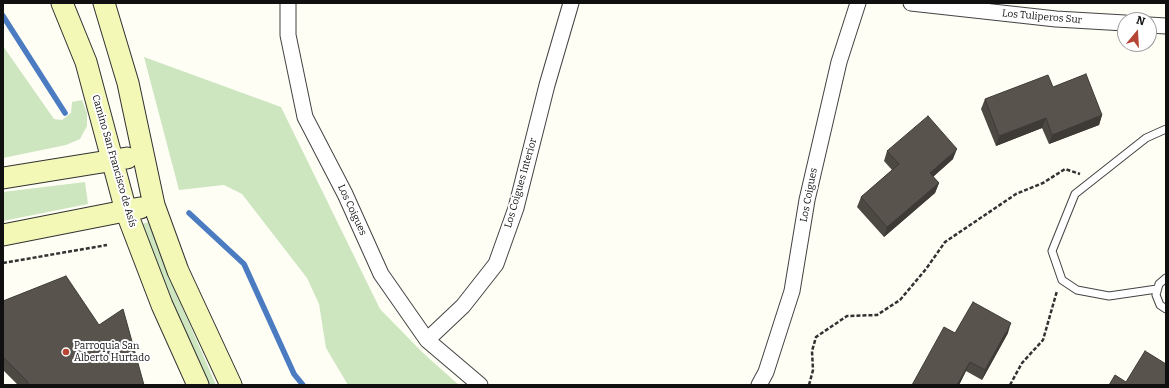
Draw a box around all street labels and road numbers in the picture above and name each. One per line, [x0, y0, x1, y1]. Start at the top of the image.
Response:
street label: Los Tuliperos Sur [1002, 8, 1082, 26]
street label: Camino San Francisco de Asís [89, 93, 139, 229]
street label: Los Coigues Interior [502, 137, 540, 229]
street label: Los Coigues [798, 167, 820, 223]
street label: Los Coigues [335, 183, 369, 237]

